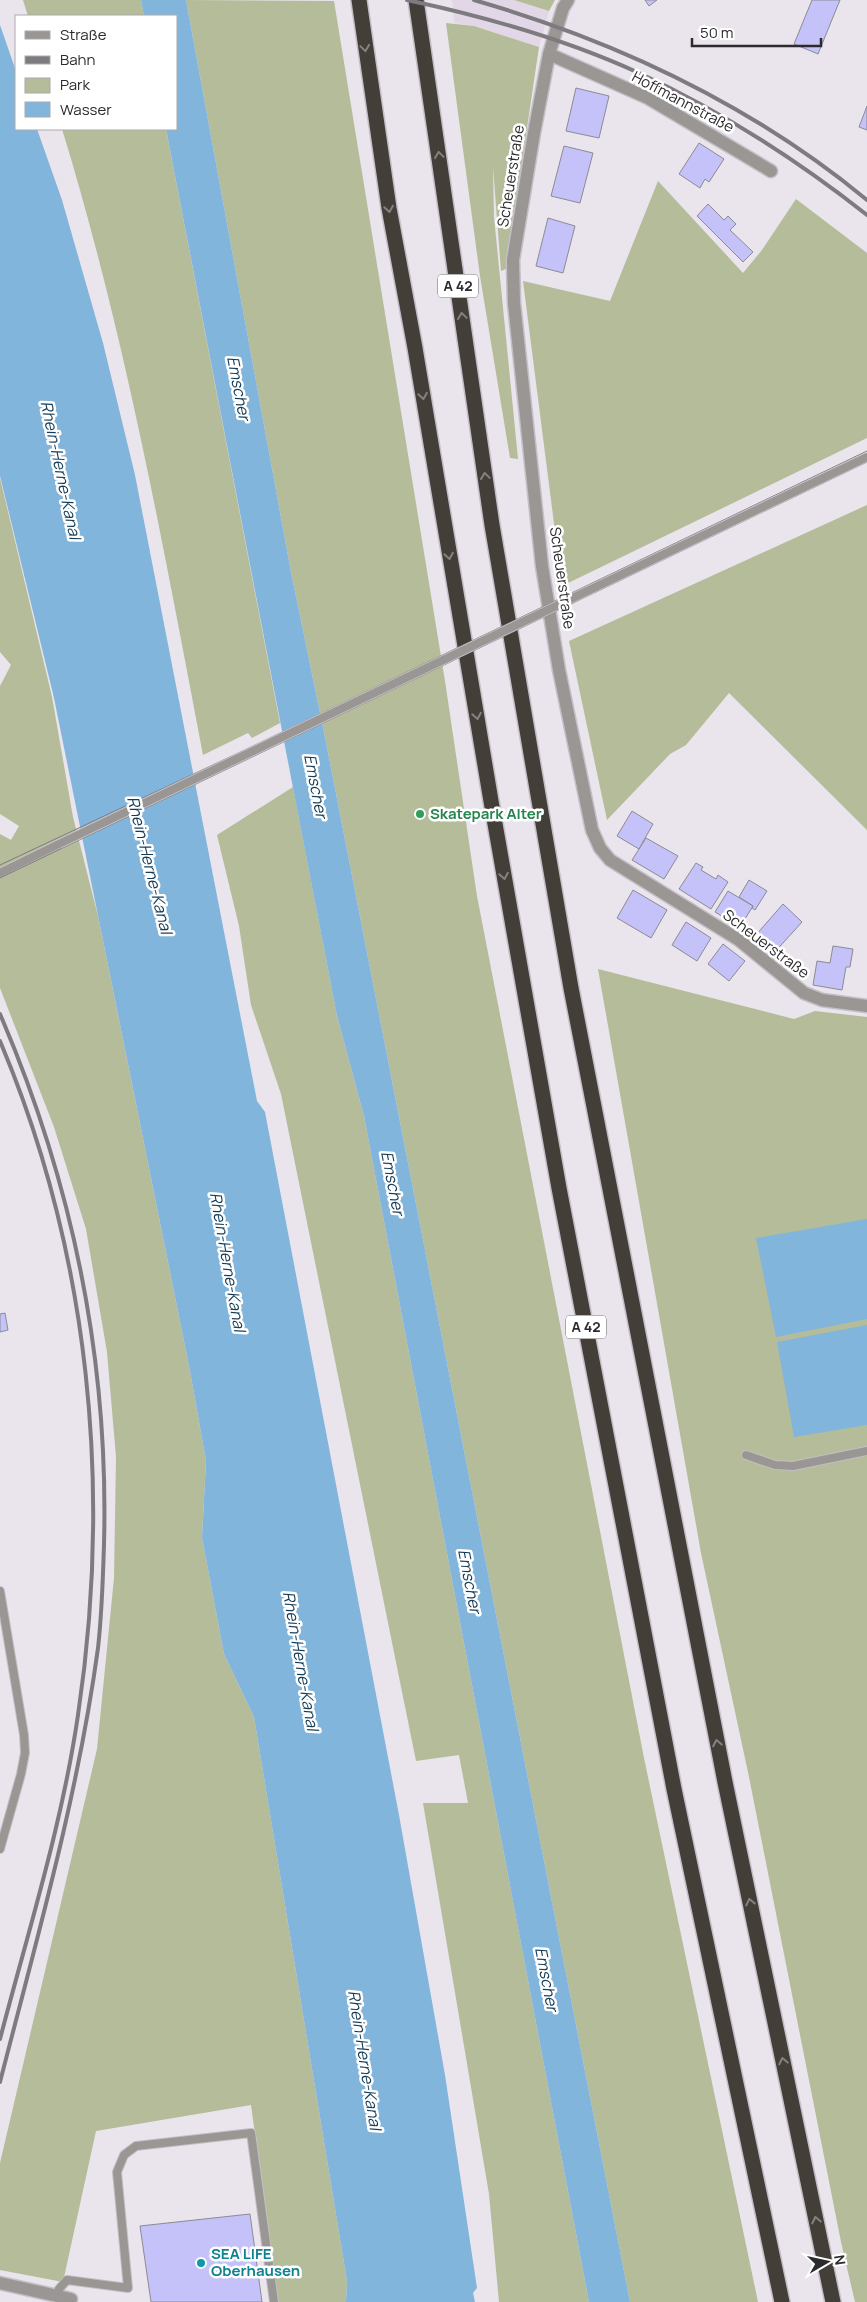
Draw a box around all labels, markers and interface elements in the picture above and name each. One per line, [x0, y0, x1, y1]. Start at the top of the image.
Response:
legend [15, 15, 178, 130]
scale bar [692, 15, 821, 47]
text: 50 m [700, 22, 734, 43]
text: Straße [60, 24, 107, 45]
one-way arrow [359, 45, 370, 53]
text: Bahn [60, 49, 95, 70]
street label: Hoffmannstraße [628, 66, 738, 137]
text: Park [60, 74, 90, 95]
text: Wasser [60, 99, 112, 120]
street label: Scheuerstraße [492, 123, 529, 228]
one-way arrow [434, 150, 445, 158]
one-way arrow [383, 205, 394, 213]
road number: A 42 [438, 274, 478, 298]
one-way arrow [458, 311, 468, 320]
water label: Emscher [222, 354, 256, 424]
one-way arrow [417, 391, 427, 400]
water label: Rhein-Herne-Kanal [36, 399, 87, 543]
one-way arrow [480, 472, 491, 480]
street label: Scheuerstraße [545, 525, 580, 631]
one-way arrow [444, 552, 454, 561]
one-way arrow [471, 712, 481, 721]
water label: Emscher [299, 752, 333, 822]
water label: Rhein-Herne-Kanal [122, 794, 178, 938]
place label: Skatepark Alter [430, 803, 542, 824]
marker: Skatepark Alter [414, 808, 426, 820]
one-way arrow [499, 872, 509, 881]
street label: Scheuerstraße [719, 904, 814, 983]
water label: Emscher [376, 1149, 410, 1219]
water label: Rhein-Herne-Kanal [205, 1191, 251, 1336]
road number: A 42 [566, 1315, 606, 1338]
water label: Emscher [453, 1547, 487, 1617]
water label: Rhein-Herne-Kanal [278, 1590, 324, 1735]
one-way arrow [713, 1738, 723, 1747]
one-way arrow [745, 1897, 756, 1906]
water label: Emscher [530, 1945, 564, 2015]
water label: Rhein-Herne-Kanal [343, 1989, 387, 2134]
one-way arrow [778, 2056, 788, 2065]
one-way arrow [811, 2216, 821, 2224]
north arrow [802, 2237, 852, 2287]
place label: SEA LIFE Oberhausen [211, 2243, 300, 2281]
text: N [830, 2253, 851, 2266]
marker: SEA LIFE Oberhausen [195, 2257, 207, 2269]

